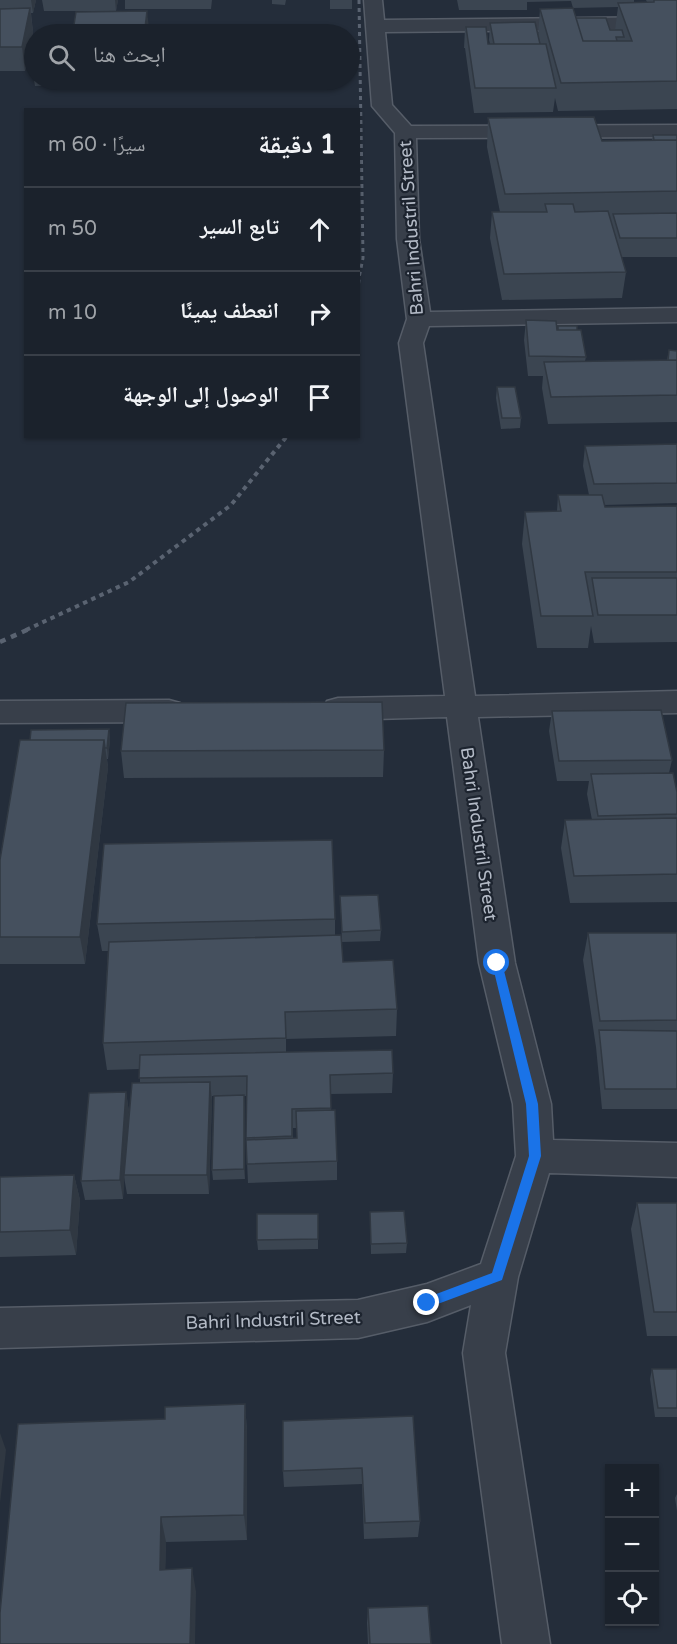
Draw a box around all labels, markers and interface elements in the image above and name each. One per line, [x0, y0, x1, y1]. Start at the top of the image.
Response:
search box [24, 24, 360, 90]
icon: search [45, 41, 78, 74]
text: ابحث هنا [93, 42, 166, 68]
text: 1 دقيقة [258, 129, 336, 160]
text: سيرًا · 60 m [48, 133, 146, 157]
street label: Bahri Industril Street [394, 140, 428, 316]
icon: ahead [303, 213, 336, 246]
text: تابع السير [200, 214, 279, 240]
text: 50 m [48, 217, 97, 241]
icon: right [303, 297, 336, 330]
text: انعطف يمينًا [180, 298, 279, 324]
text: 10 m [48, 301, 97, 325]
icon: arrive [303, 381, 336, 414]
text: الوصول إلى الوجهة [123, 382, 279, 408]
street label: Bahri Industril Street [456, 746, 502, 922]
route start [483, 949, 509, 975]
route end [413, 1289, 439, 1315]
street label: Bahri Industril Street [185, 1306, 361, 1334]
map controls [605, 1464, 659, 1626]
button: + [605, 1464, 659, 1518]
button: − [605, 1518, 659, 1572]
button: locate [605, 1572, 659, 1626]

